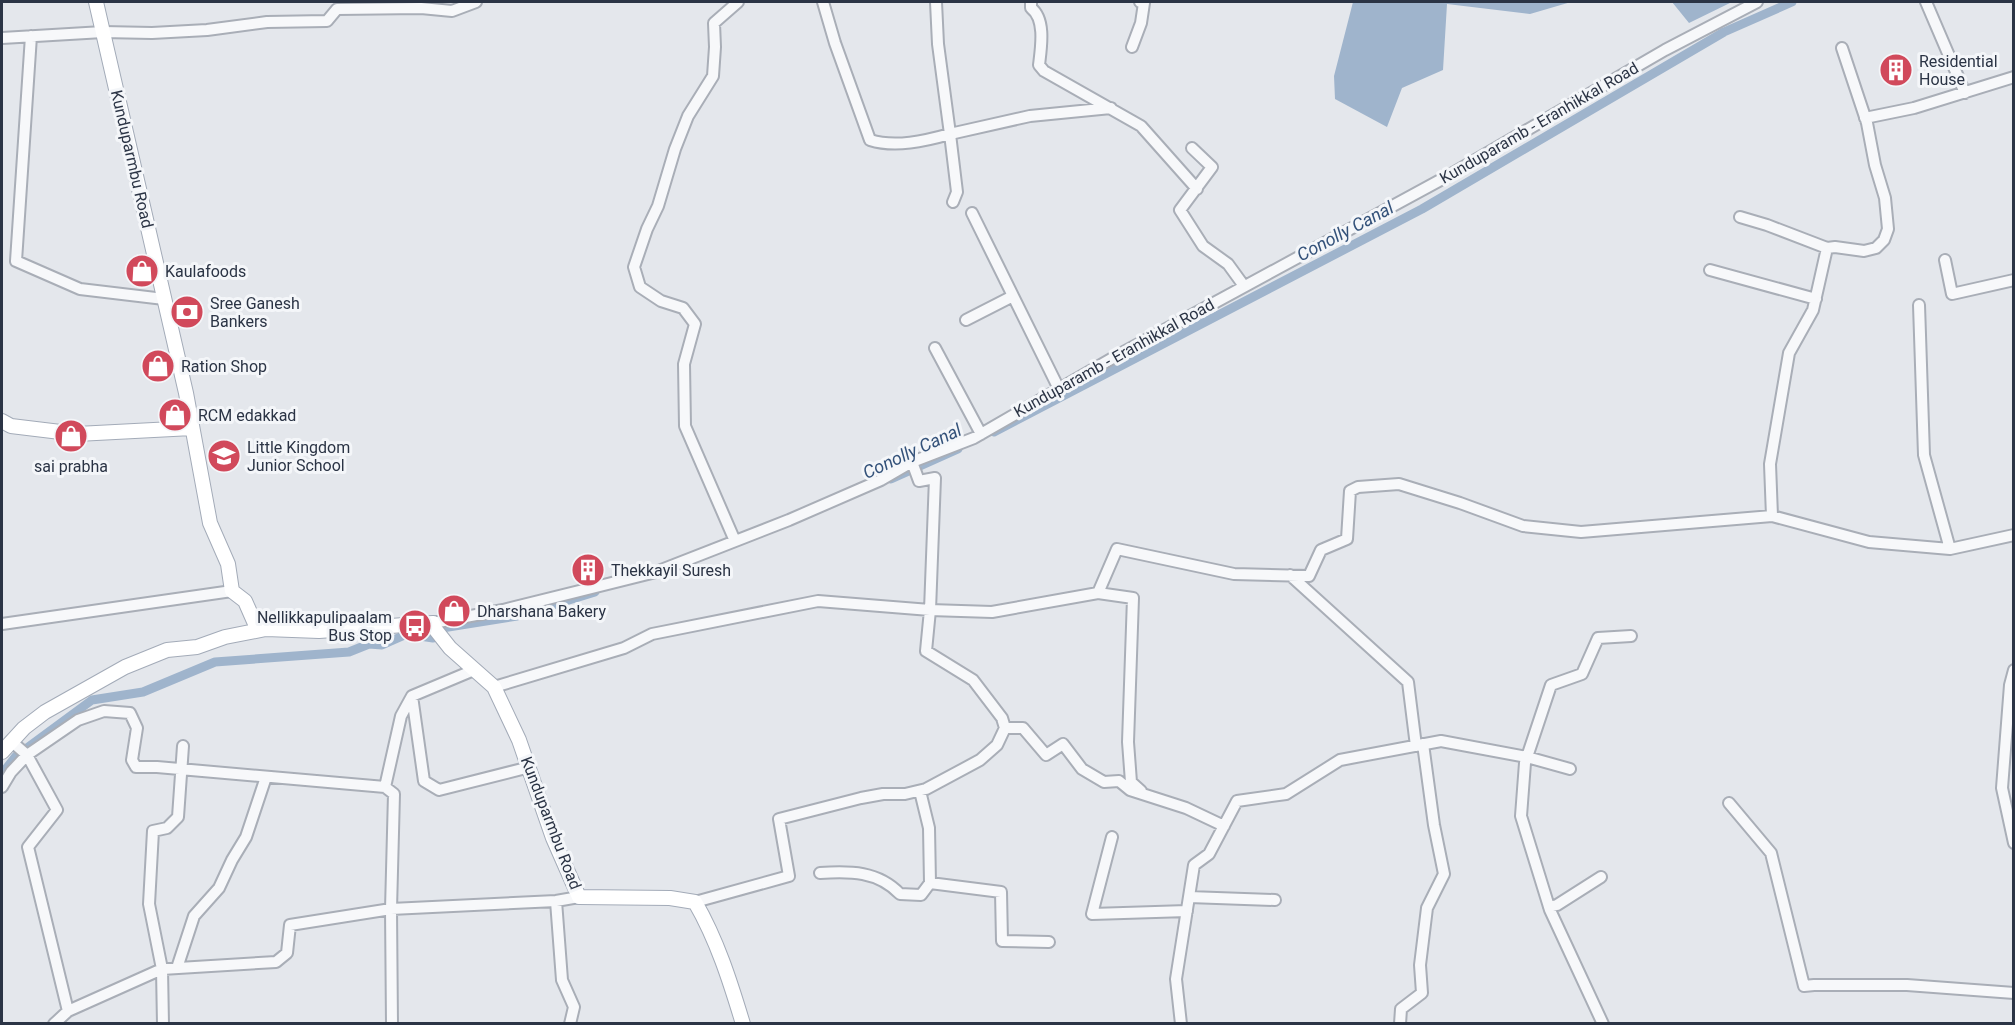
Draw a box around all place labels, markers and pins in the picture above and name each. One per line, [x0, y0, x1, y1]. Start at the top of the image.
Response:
building icon: Residential House [1878, 52, 1914, 88]
place label: Residential House [1919, 52, 1998, 89]
shop icon: Kaulafoods [124, 253, 160, 289]
place label: Kaulafoods [165, 262, 246, 281]
bank icon: Sree Ganesh Bankers [169, 294, 205, 330]
place label: Sree Ganesh Bankers [210, 294, 300, 331]
shop icon: Ration Shop [140, 348, 176, 384]
place label: Ration Shop [181, 357, 267, 376]
shop icon: RCM edakkad [157, 397, 193, 433]
place label: RCM edakkad [198, 406, 296, 425]
shop icon: sai prabha [53, 418, 89, 454]
school or university icon: Little Kingdom Junior School [206, 438, 242, 474]
place label: Little Kingdom Junior School [247, 438, 350, 475]
place label: sai prabha [34, 457, 108, 476]
building icon: Thekkayil Suresh [570, 552, 606, 588]
place label: Thekkayil Suresh [611, 561, 731, 580]
shop icon: Dharshana Bakery [436, 593, 472, 629]
place label: Dharshana Bakery [477, 602, 606, 621]
place label: Nellikkapulipaalam Bus Stop [257, 608, 392, 645]
bus stop icon: Nellikkapulipaalam Bus Stop [397, 608, 433, 644]

